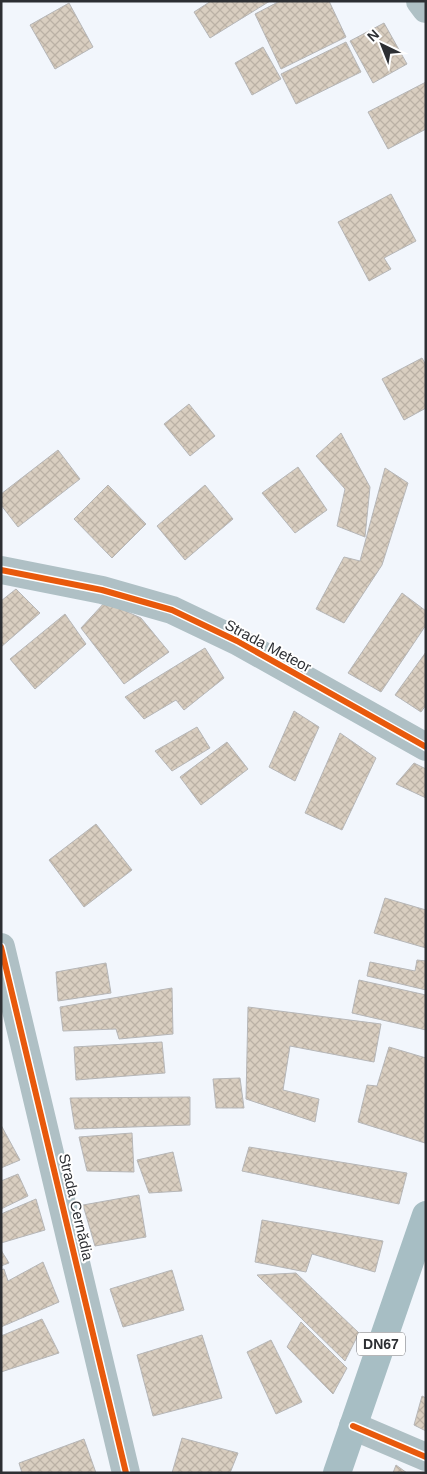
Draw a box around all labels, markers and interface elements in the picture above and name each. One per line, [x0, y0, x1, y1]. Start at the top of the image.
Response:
north arrow [357, 20, 407, 70]
text: N [364, 26, 382, 45]
street label: Strada Meteor [222, 616, 314, 675]
street label: Strada Cernădia [56, 1152, 97, 1263]
road number: DN67 [357, 1332, 405, 1356]

